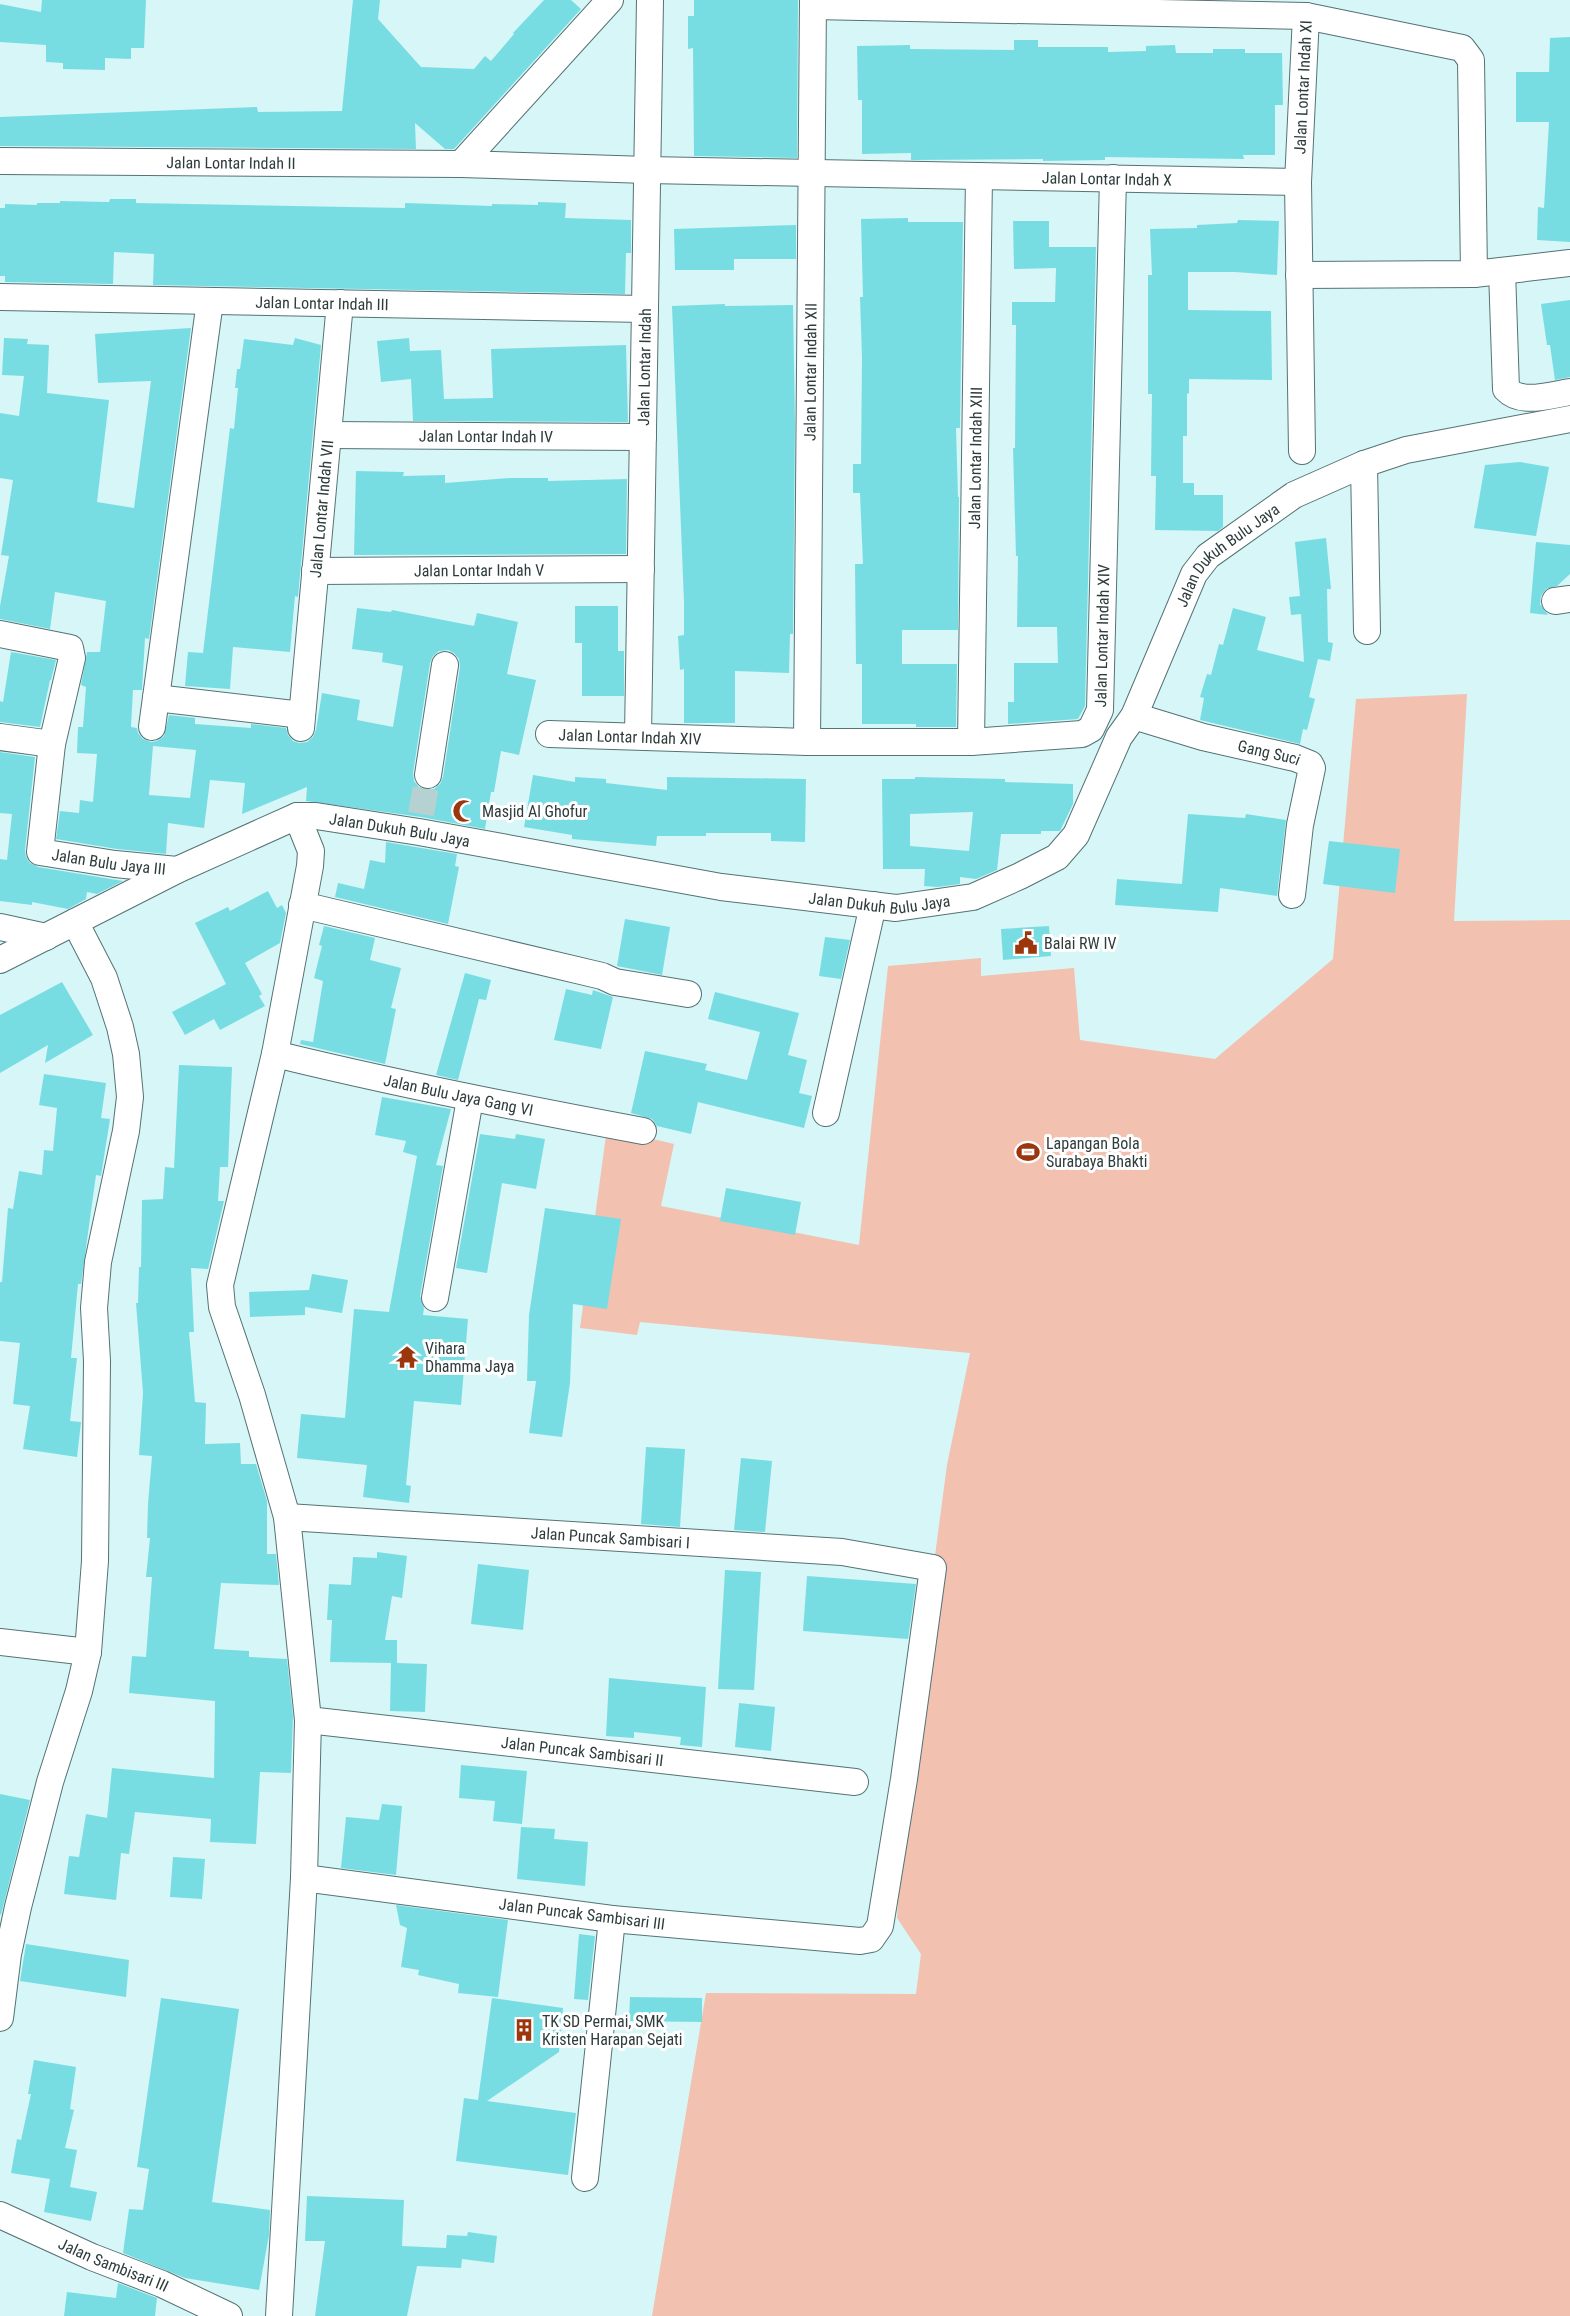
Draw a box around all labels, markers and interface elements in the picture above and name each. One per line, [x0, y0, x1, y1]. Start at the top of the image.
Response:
street label: Jalan Lontar Indah XI [1290, 20, 1315, 155]
street label: Jalan Lontar Indah II [166, 153, 296, 172]
street label: Jalan Lontar Indah X [1042, 168, 1172, 189]
street label: Jalan Lontar Indah III [255, 292, 389, 314]
street label: Jalan Lontar Indah XII [800, 303, 820, 441]
street label: Jalan Lontar Indah [634, 308, 654, 426]
street label: Jalan Lontar Indah XIII [965, 387, 986, 529]
street label: Jalan Lontar Indah IV [419, 426, 553, 446]
street label: Jalan Lontar Indah VII [305, 439, 337, 579]
street label: Jalan Dukuh Bulu Jaya [1172, 499, 1283, 610]
street label: Jalan Lontar Indah V [414, 560, 544, 580]
street label: Jalan Lontar Indah XIV [1091, 564, 1113, 708]
street label: Jalan Lontar Indah XIV [558, 725, 702, 748]
street label: Gang Suci [1236, 736, 1303, 769]
mosque icon: Masjid Al Ghofur [451, 798, 477, 824]
place label: Masjid Al Ghofur [482, 802, 587, 821]
street label: Jalan Dukuh Bulu Jaya [328, 809, 472, 851]
street label: Jalan Bulu Jaya III [50, 845, 167, 878]
street label: Jalan Dukuh Bulu Jaya [808, 888, 951, 918]
public building icon: Balai RW IV [1013, 930, 1039, 956]
place label: Balai RW IV [1044, 934, 1116, 953]
street label: Jalan Bulu Jaya Gang VI [382, 1070, 535, 1119]
place label: Lapangan Bola Surabaya Bhakti [1046, 1134, 1147, 1171]
sports icon: Lapangan Bola Surabaya Bhakti [1015, 1139, 1041, 1165]
place label: Vihara Dhamma Jaya [425, 1339, 514, 1376]
temple icon: Vihara Dhamma Jaya [394, 1344, 420, 1370]
street label: Jalan Puncak Sambisari I [530, 1523, 690, 1552]
street label: Jalan Puncak Sambisari II [500, 1732, 664, 1770]
street label: Jalan Puncak Sambisari III [498, 1894, 666, 1934]
place label: TK SD Permai, SMK Kristen Harapan Sejati [542, 2012, 682, 2049]
building icon: TK SD Permai, SMK Kristen Harapan Sejati [511, 2017, 537, 2043]
street label: Jalan Sambisari III [56, 2234, 172, 2295]

